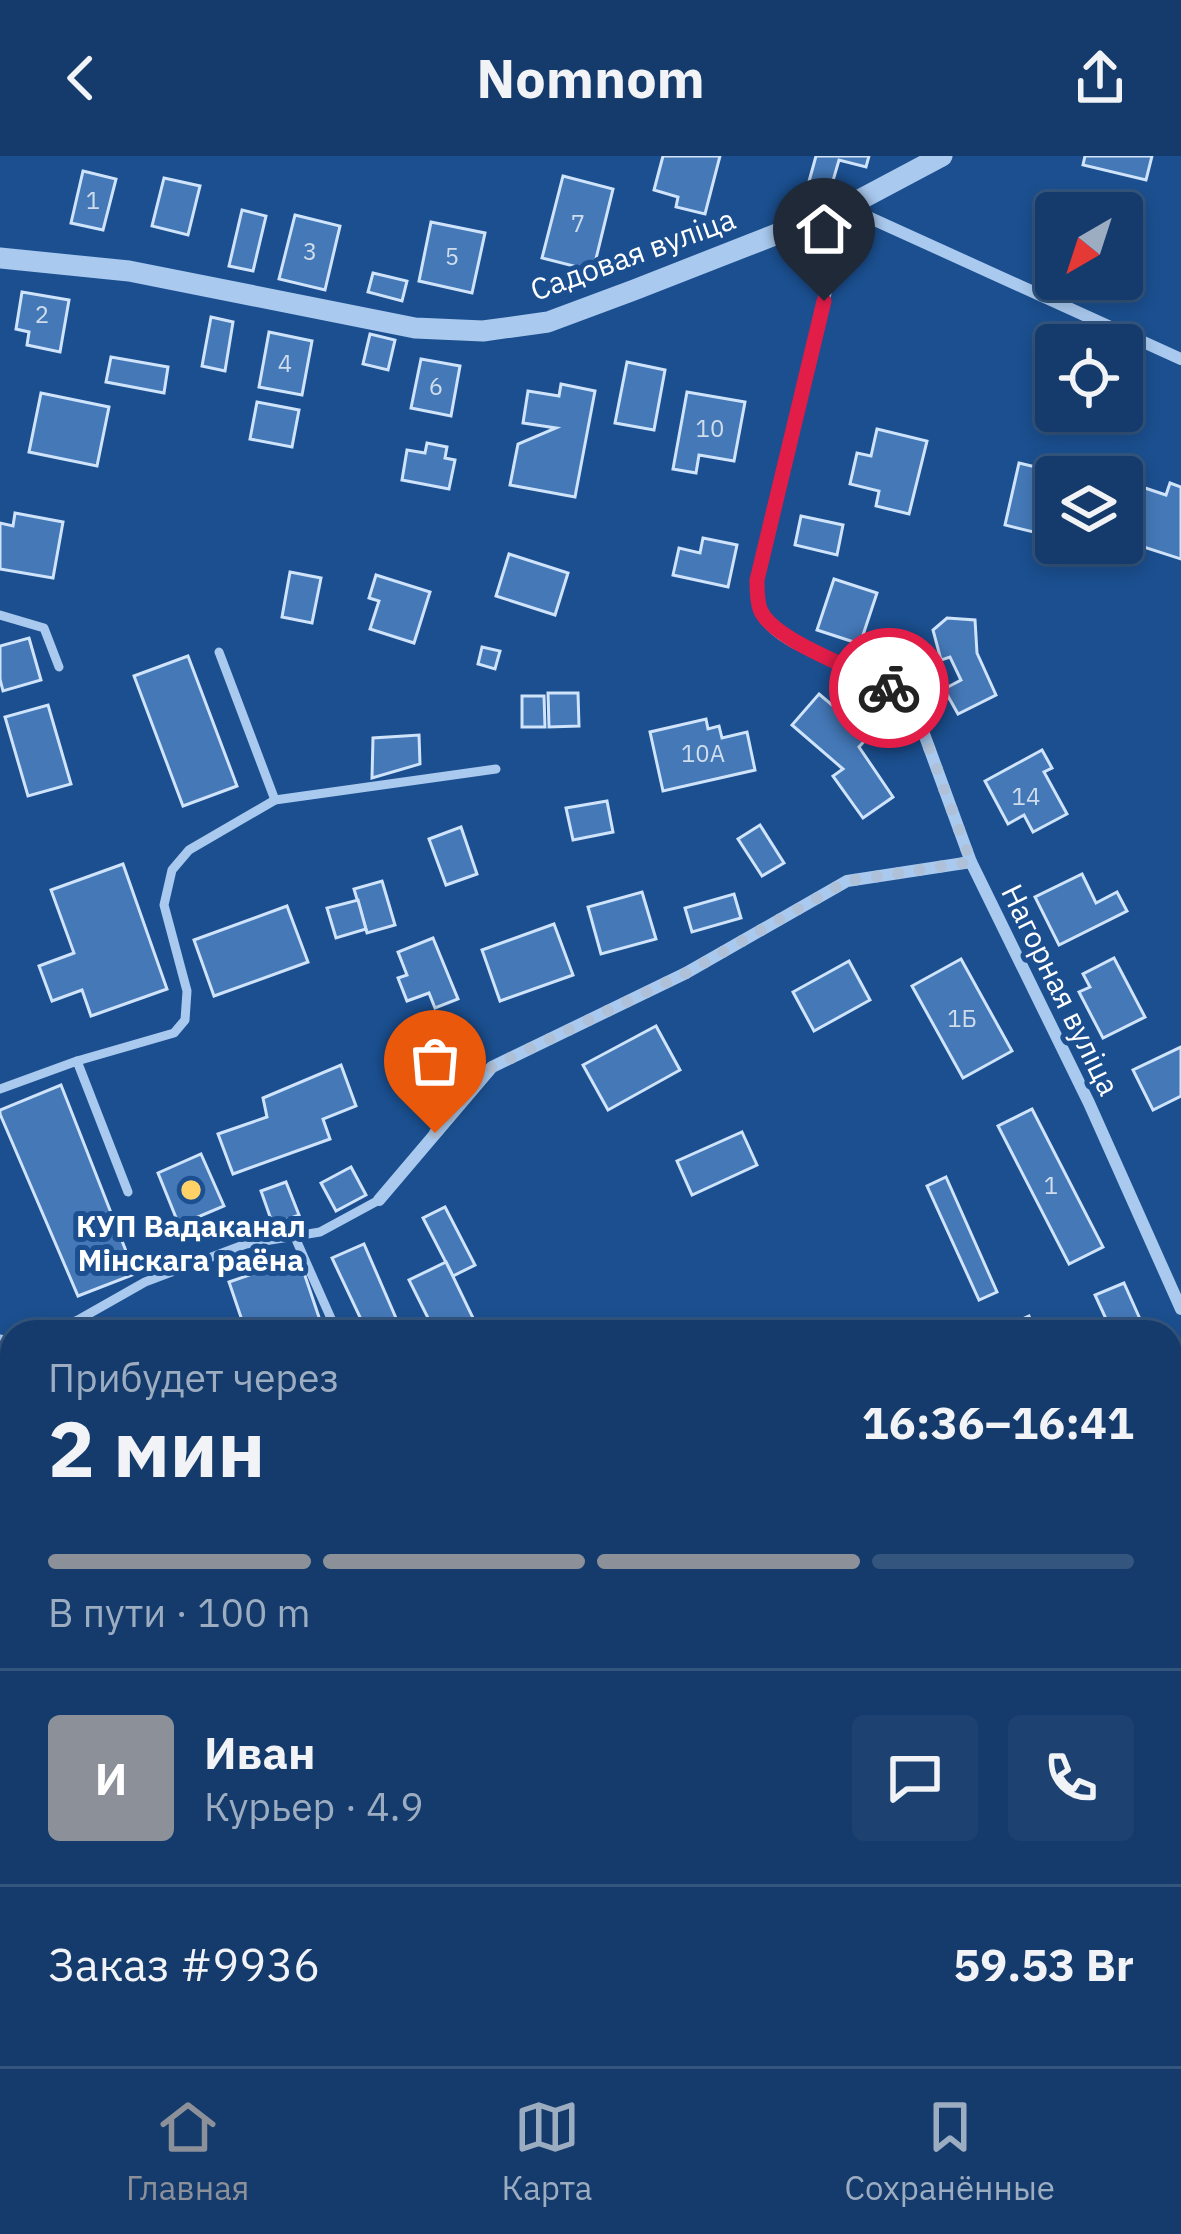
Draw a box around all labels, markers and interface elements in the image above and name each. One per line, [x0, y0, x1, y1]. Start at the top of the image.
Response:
text: Nomnom [476, 43, 705, 113]
icon: back [48, 45, 114, 111]
icon: share [1067, 45, 1133, 111]
pin [773, 178, 875, 301]
house number: 1 [86, 184, 100, 216]
north arrow [1035, 192, 1143, 300]
map controls [1035, 192, 1143, 564]
icon: home [791, 196, 857, 262]
street label: Садовая вуліца [525, 198, 740, 309]
house number: 7 [571, 207, 585, 239]
house number: 3 [303, 235, 317, 267]
house number: 5 [445, 240, 459, 272]
house number: 2 [35, 298, 49, 330]
button: locate [1035, 324, 1143, 432]
house number: 4 [278, 347, 292, 379]
house number: 6 [429, 370, 443, 402]
house number: 10 [696, 412, 724, 444]
button: layers [1035, 456, 1143, 564]
courier [829, 628, 949, 748]
icon: bike [856, 655, 922, 721]
house number: 10А [681, 737, 725, 769]
house number: 14 [1012, 780, 1040, 812]
street label: Нагорная вуліца [993, 877, 1129, 1101]
house number: 1Б [947, 1002, 977, 1034]
pin [384, 1010, 486, 1133]
icon: bag [402, 1028, 468, 1094]
house number: 1 [1044, 1169, 1058, 1201]
marker: КУП Вадаканал Мінскага раёна [178, 1177, 204, 1203]
place label: КУП Вадаканал Мінскага раёна [76, 1206, 306, 1279]
text: Прибудет через [48, 1352, 339, 1403]
text: 16:36–16:41 [862, 1393, 1134, 1451]
text: 2 мин [48, 1397, 265, 1498]
text: В пути · 100 m [48, 1587, 311, 1638]
button: chat [852, 1715, 978, 1841]
button: phone [1008, 1715, 1134, 1841]
text: Иван [204, 1723, 316, 1781]
text: И [95, 1749, 127, 1807]
text: Курьер · 4.9 [204, 1781, 424, 1832]
text: Заказ #9936 [48, 1935, 320, 1993]
text: 59.53 Br [953, 1935, 1134, 1993]
tab: Главная [126, 2094, 249, 2209]
tab: Карта [502, 2094, 592, 2209]
tab: Сохранённые [845, 2094, 1055, 2209]

